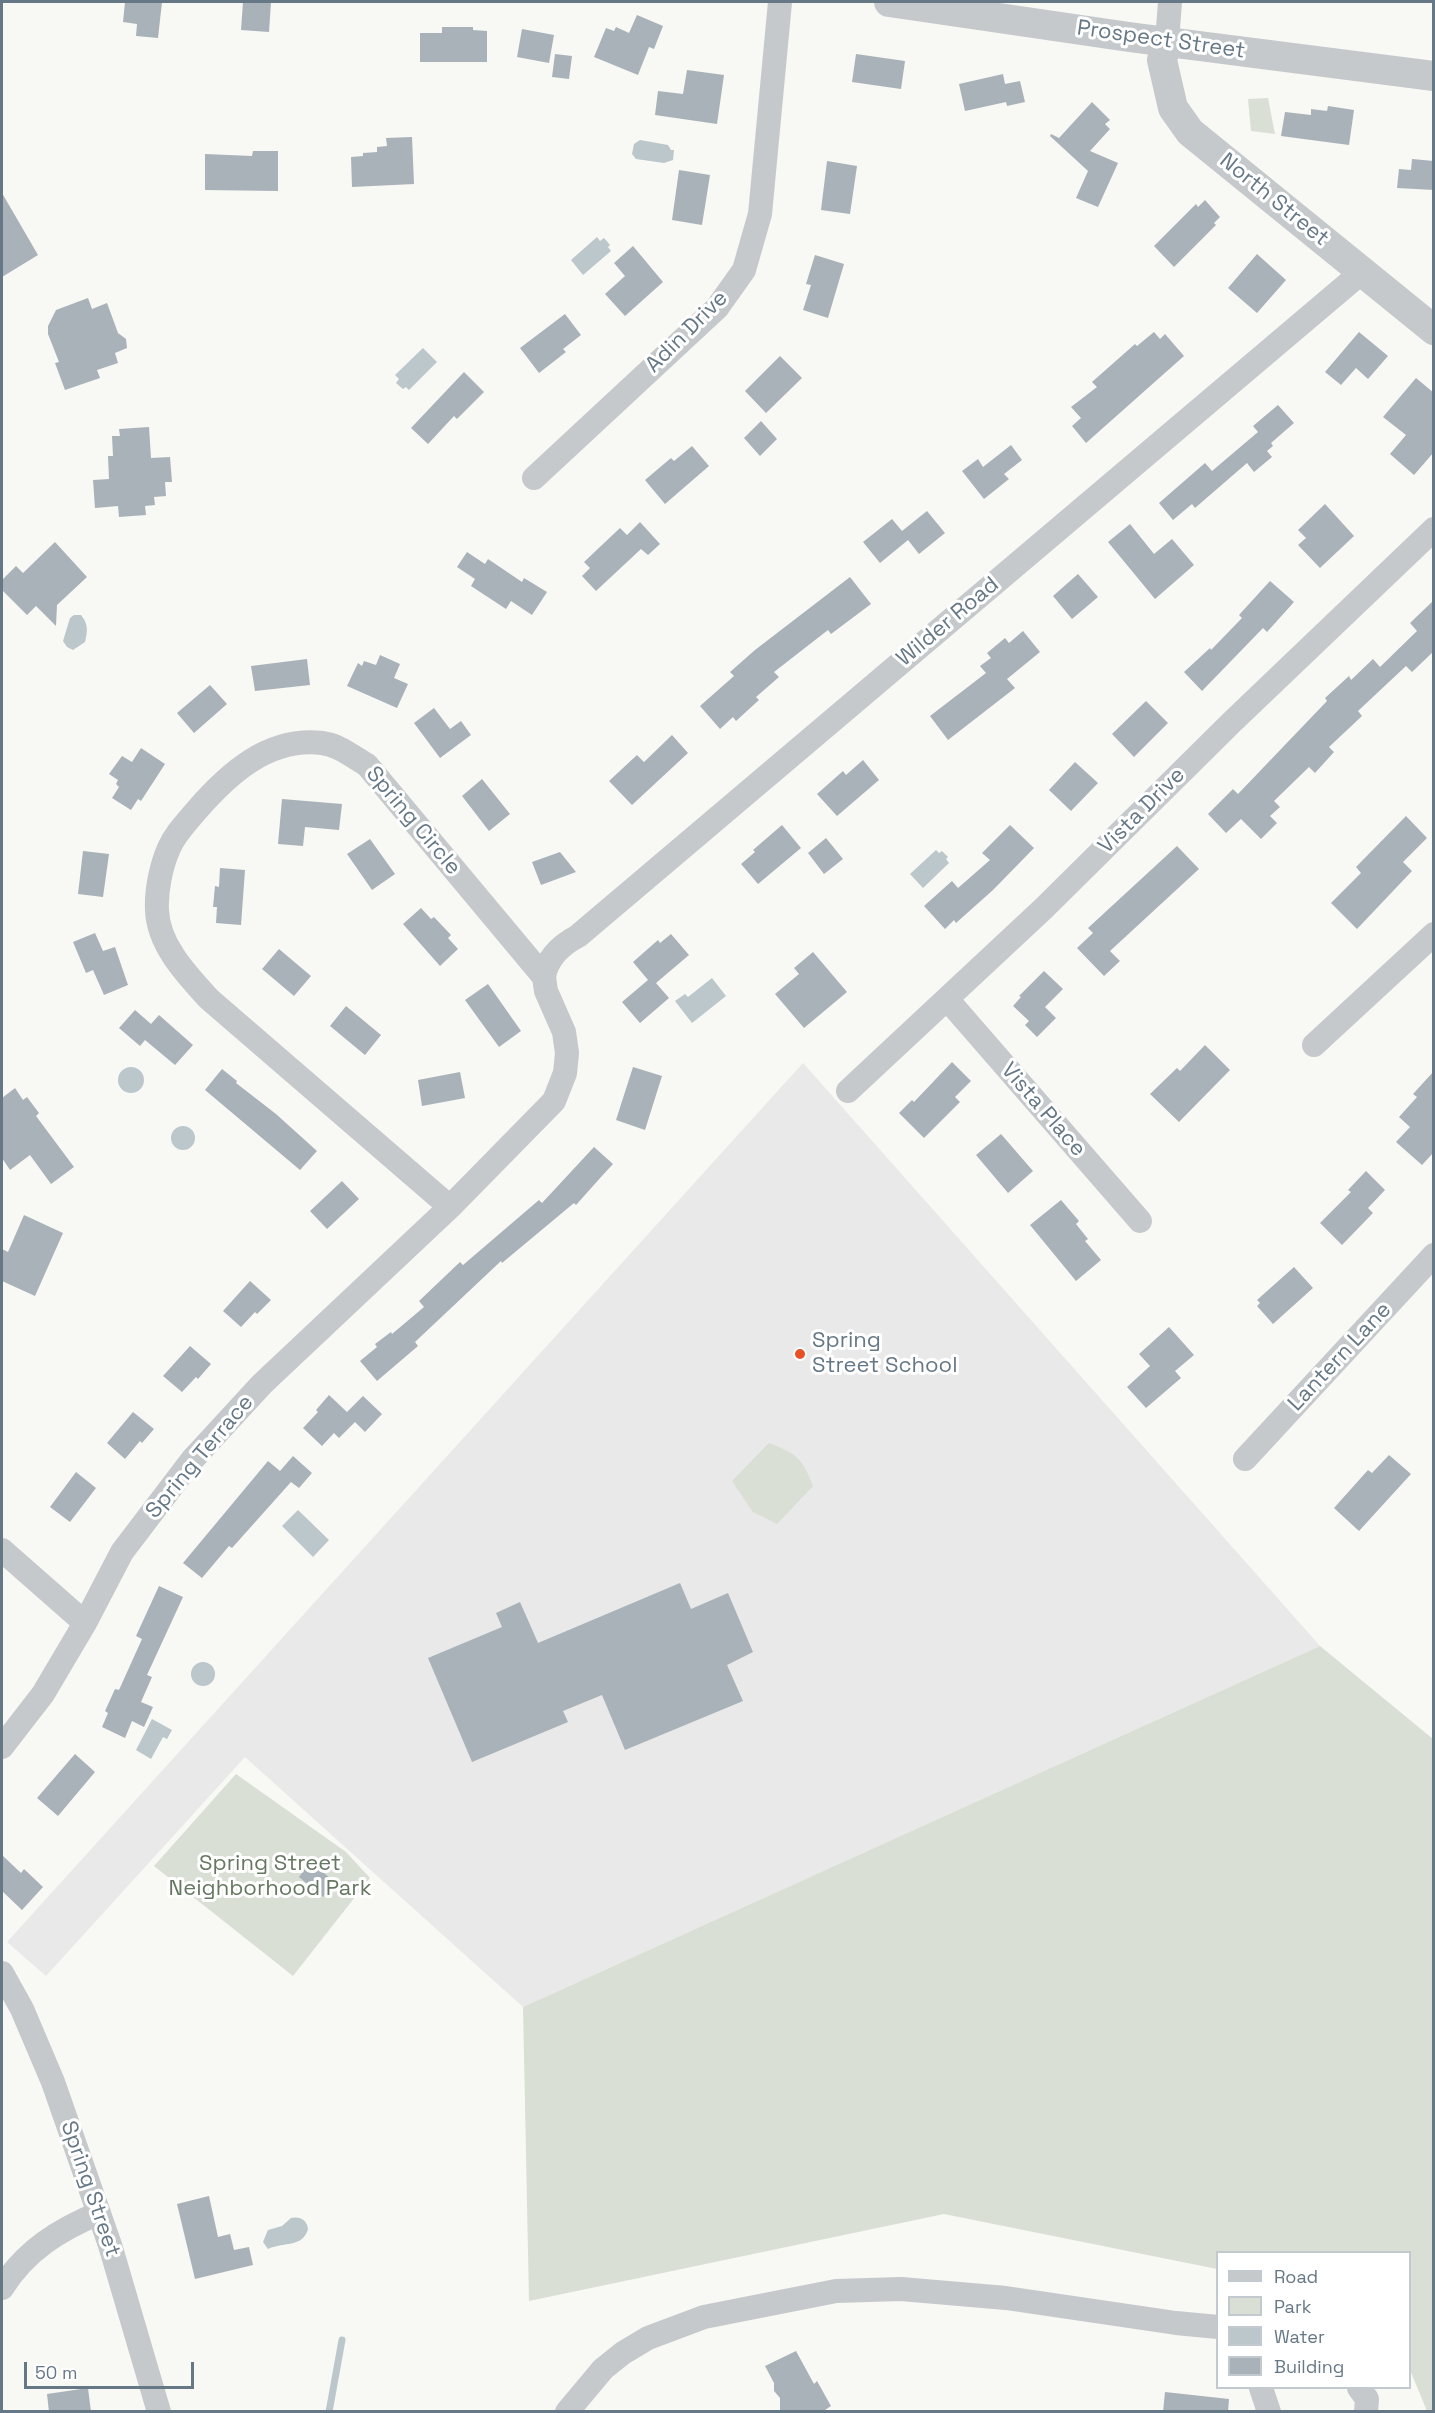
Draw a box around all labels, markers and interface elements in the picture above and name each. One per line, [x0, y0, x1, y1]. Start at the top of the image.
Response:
street label: Prospect Street [1075, 15, 1247, 65]
street label: North Street [1214, 148, 1334, 252]
street label: Adin Drive [640, 285, 734, 379]
street label: Wilder Road [892, 572, 1004, 672]
street label: Spring Circle [360, 761, 466, 881]
street label: Vista Drive [1093, 762, 1191, 860]
street label: Vista Place [995, 1058, 1091, 1162]
street label: Lantern Lane [1283, 1297, 1397, 1417]
place label: Spring Street School [812, 1328, 958, 1380]
marker: Spring Street School [793, 1347, 807, 1361]
street label: Spring Terrace [141, 1390, 259, 1524]
park label: Spring Street Neighborhood Park [169, 1851, 371, 1903]
street label: Spring Street [54, 2118, 126, 2260]
legend [1216, 2251, 1411, 2389]
text: Road [1274, 2265, 1318, 2288]
text: Park [1274, 2295, 1311, 2318]
text: Water [1274, 2325, 1325, 2348]
scale bar [27, 2350, 196, 2388]
text: Building [1274, 2355, 1344, 2378]
text: 50 m [35, 2361, 77, 2384]

